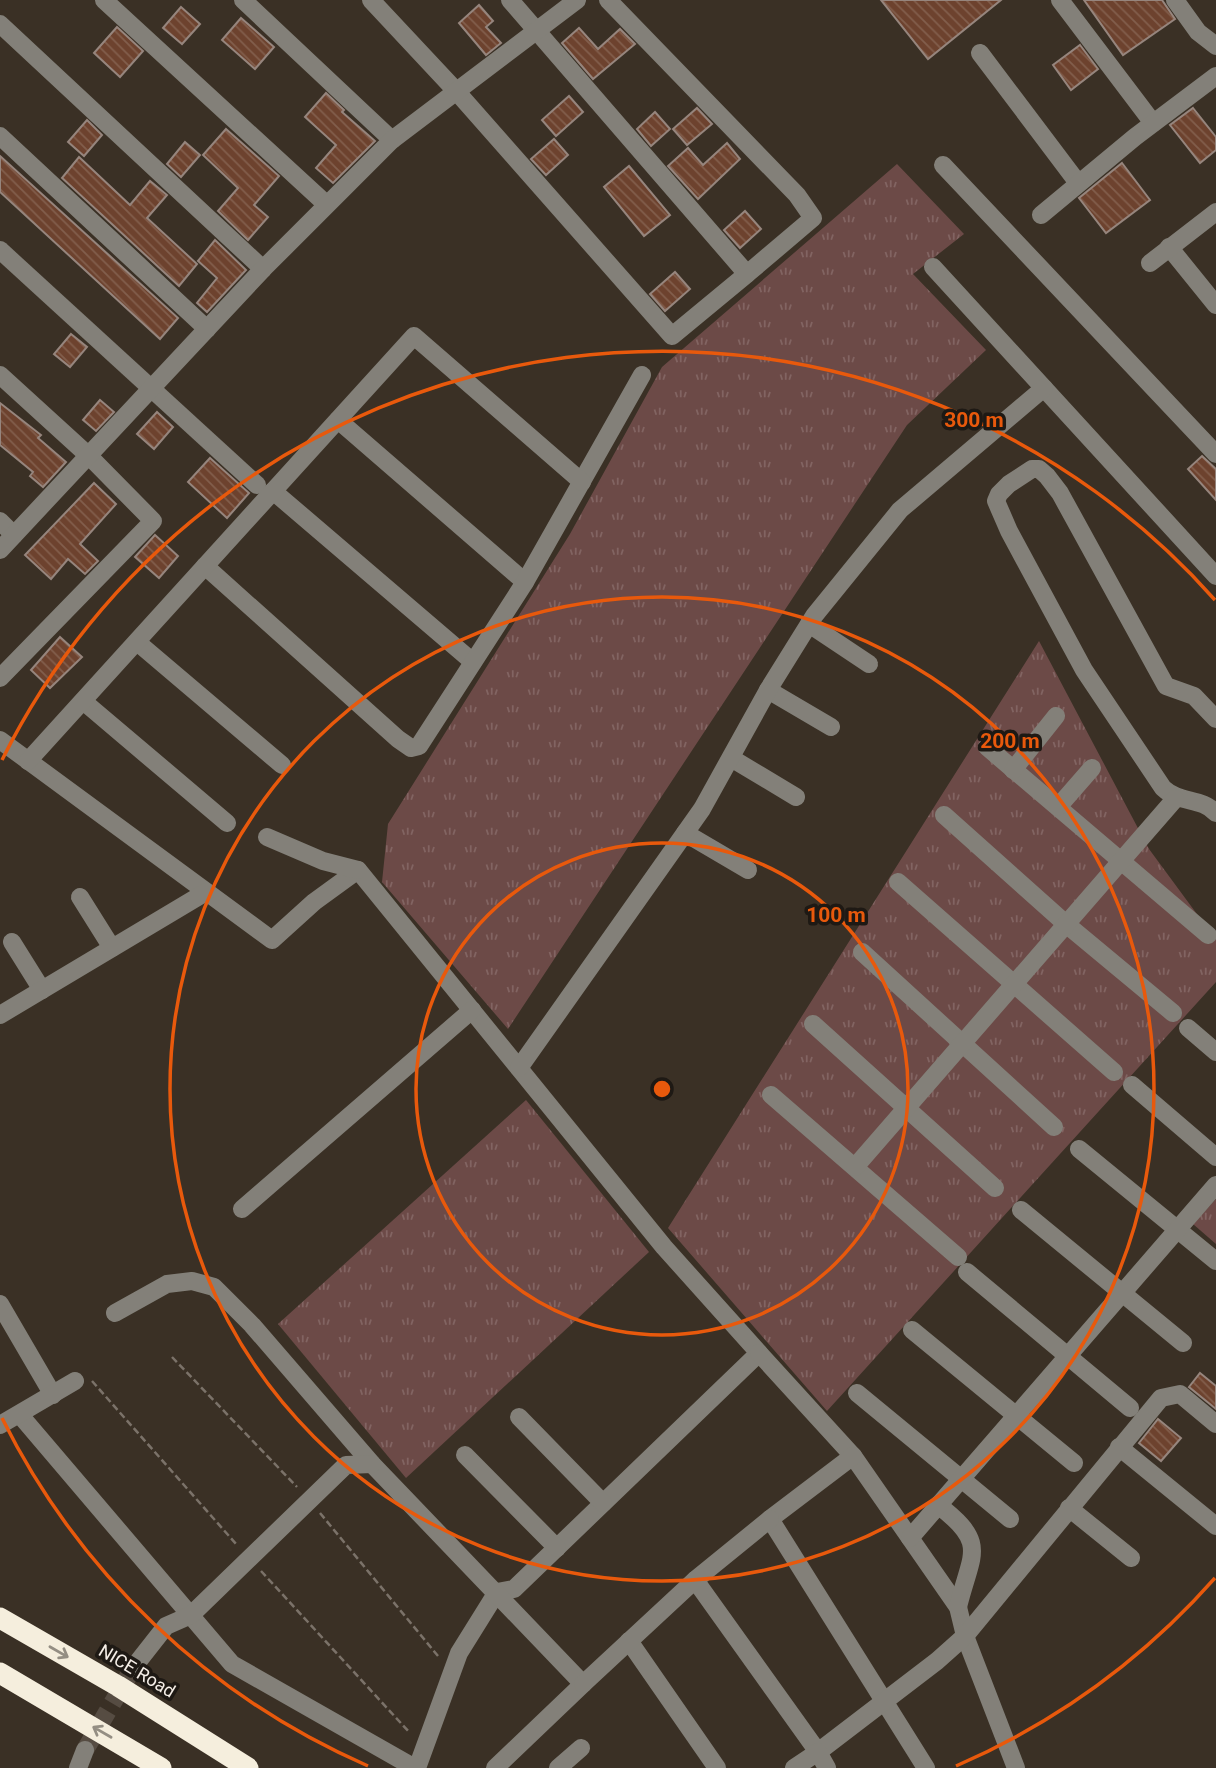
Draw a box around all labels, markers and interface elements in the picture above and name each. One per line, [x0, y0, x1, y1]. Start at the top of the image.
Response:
text: 300 m [944, 408, 1004, 432]
text: 200 m [980, 729, 1040, 753]
text: 100 m [806, 903, 866, 927]
centre of rings [650, 1077, 674, 1101]
street label: NICE Road [95, 1640, 179, 1702]
one-way arrow [48, 1646, 69, 1659]
one-way arrow [93, 1725, 113, 1739]

